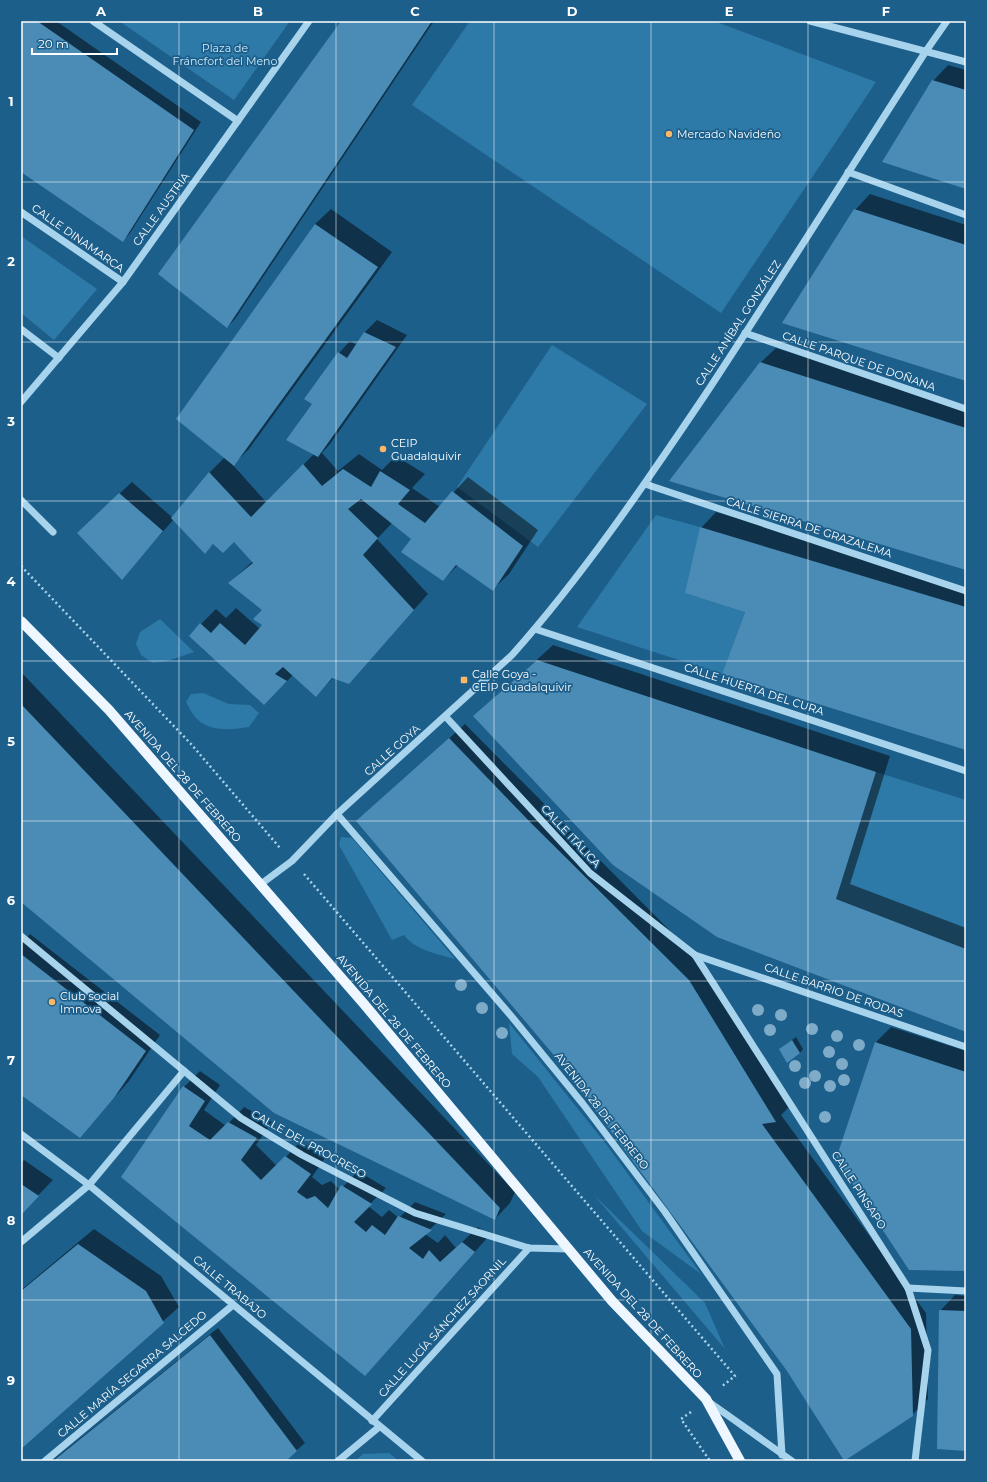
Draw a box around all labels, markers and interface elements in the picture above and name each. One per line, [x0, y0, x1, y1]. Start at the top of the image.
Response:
text: A [95, 3, 107, 19]
text: B [253, 3, 263, 19]
text: C [410, 3, 420, 19]
text: D [567, 3, 578, 19]
text: E [725, 3, 734, 19]
text: F [882, 3, 890, 19]
scale bar [32, 30, 117, 56]
text: 20 m [38, 36, 69, 51]
park label: Plaza de Fráncfort del Meno [173, 41, 278, 68]
text: 1 [8, 93, 14, 109]
place label: Mercado Navideño [677, 127, 781, 141]
marker: Mercado Navideño [664, 129, 674, 139]
street label: CALLE AUSTRIA [130, 170, 192, 248]
street label: CALLE DINAMARCA [29, 201, 127, 275]
text: 2 [7, 253, 15, 269]
street label: CALLE ANÍBAL GONZÁLEZ [692, 258, 784, 388]
street label: CALLE PARQUE DE DOÑANA [780, 328, 938, 394]
text: 3 [6, 413, 15, 429]
place label: CEIP Guadalquivir [391, 436, 461, 463]
marker: CEIP Guadalquivir [378, 444, 388, 454]
street label: CALLE SIERRA DE GRAZALEMA [724, 493, 894, 561]
text: 4 [7, 573, 16, 589]
street label: CALLE HUERTA DEL CURA [682, 660, 826, 718]
place label: Calle Goya - CEIP Guadalquivir [472, 667, 572, 694]
marker: Calle Goya - CEIP Guadalquivir [459, 675, 469, 685]
street label: AVENIDA DEL 28 DE FEBRERO [122, 707, 244, 845]
street label: CALLE GOYA [361, 721, 423, 779]
text: 5 [7, 733, 15, 749]
street label: CALLE ITÁLICA [538, 802, 604, 871]
text: 6 [7, 892, 16, 908]
street label: AVENIDA DEL 28 DE FEBRERO [334, 951, 454, 1091]
street label: CALLE BARRIO DE RODAS [763, 960, 906, 1021]
place label: Club social Imnova [60, 989, 119, 1016]
marker: Club social Imnova [47, 997, 57, 1007]
street label: AVENIDA 28 DE FEBRERO [552, 1050, 652, 1172]
text: 7 [7, 1052, 15, 1068]
street label: CALLE DEL PROGRESO [249, 1107, 369, 1181]
street label: CALLE PINSAPO [828, 1148, 890, 1232]
text: 8 [7, 1212, 16, 1228]
street label: AVENIDA DEL 28 DE FEBRERO [581, 1245, 705, 1381]
street label: CALLE TRABAJO [190, 1252, 270, 1322]
street label: CALLE LUCÍA SÁNCHEZ SAORNIL [375, 1254, 509, 1400]
street label: CALLE MARÍA SEGARRA SALCEDO [54, 1307, 210, 1441]
text: 9 [7, 1372, 15, 1388]

